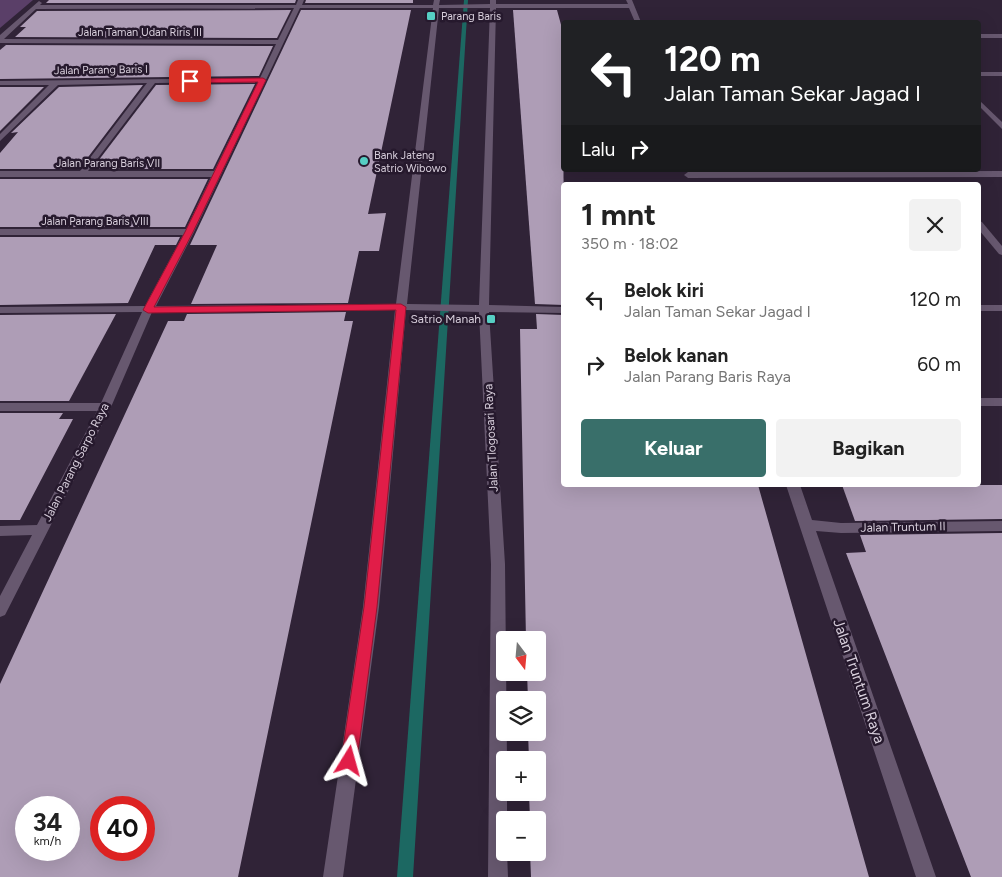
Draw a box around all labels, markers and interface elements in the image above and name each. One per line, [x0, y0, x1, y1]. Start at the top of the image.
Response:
marker: Parang Baris [425, 10, 437, 22]
place label: Parang Baris [441, 10, 501, 23]
street label: Jalan Taman Udan Riris III [78, 26, 202, 39]
text: 120 m [664, 38, 761, 80]
icon: left [581, 40, 646, 105]
pin [169, 60, 211, 102]
street label: Jalan Parang Baris I [54, 63, 148, 77]
icon: arrive [176, 67, 204, 95]
text: Jalan Taman Sekar Jagad I [664, 80, 921, 107]
icon: right [625, 135, 653, 163]
text: Lalu [581, 138, 615, 161]
place label: Bank Jateng Satrio Wibowo [374, 149, 447, 175]
marker: Bank Jateng Satrio Wibowo [358, 155, 370, 167]
street label: Jalan Parang Baris VII [56, 157, 160, 170]
text: 1 mnt [581, 196, 656, 233]
button: close [909, 199, 961, 251]
street label: Jalan Parang Baris VIII [41, 215, 149, 228]
text: 350 m · 18:02 [581, 234, 678, 253]
text: Belok kiri [624, 279, 704, 302]
icon: left [581, 286, 609, 314]
text: 120 m [909, 288, 961, 311]
text: Jalan Taman Sekar Jagad I [624, 302, 811, 321]
place label: Satrio Manah [410, 312, 481, 326]
marker: Satrio Manah [485, 313, 497, 325]
text: Belok kanan [624, 344, 728, 367]
icon: right [581, 351, 609, 379]
text: 60 m [917, 353, 961, 376]
text: Jalan Parang Baris Raya [624, 367, 791, 386]
street label: Jalan Tlogosari Raya [481, 384, 501, 492]
street label: Jalan Parang Sarpo Raya [40, 400, 112, 524]
button: Keluar [581, 419, 766, 477]
button: Bagikan [776, 419, 961, 477]
street label: Jalan Truntum II [860, 519, 946, 535]
street label: Jalan Truntum Raya [829, 616, 889, 746]
north arrow [496, 631, 546, 681]
map controls [496, 631, 546, 861]
button: layers [496, 691, 546, 741]
position arrow [322, 734, 374, 786]
button: + [496, 751, 546, 801]
speed limit sign: 40 [90, 796, 155, 861]
text: 34 [33, 807, 62, 837]
button: − [496, 811, 546, 861]
text: km/h [34, 834, 61, 848]

